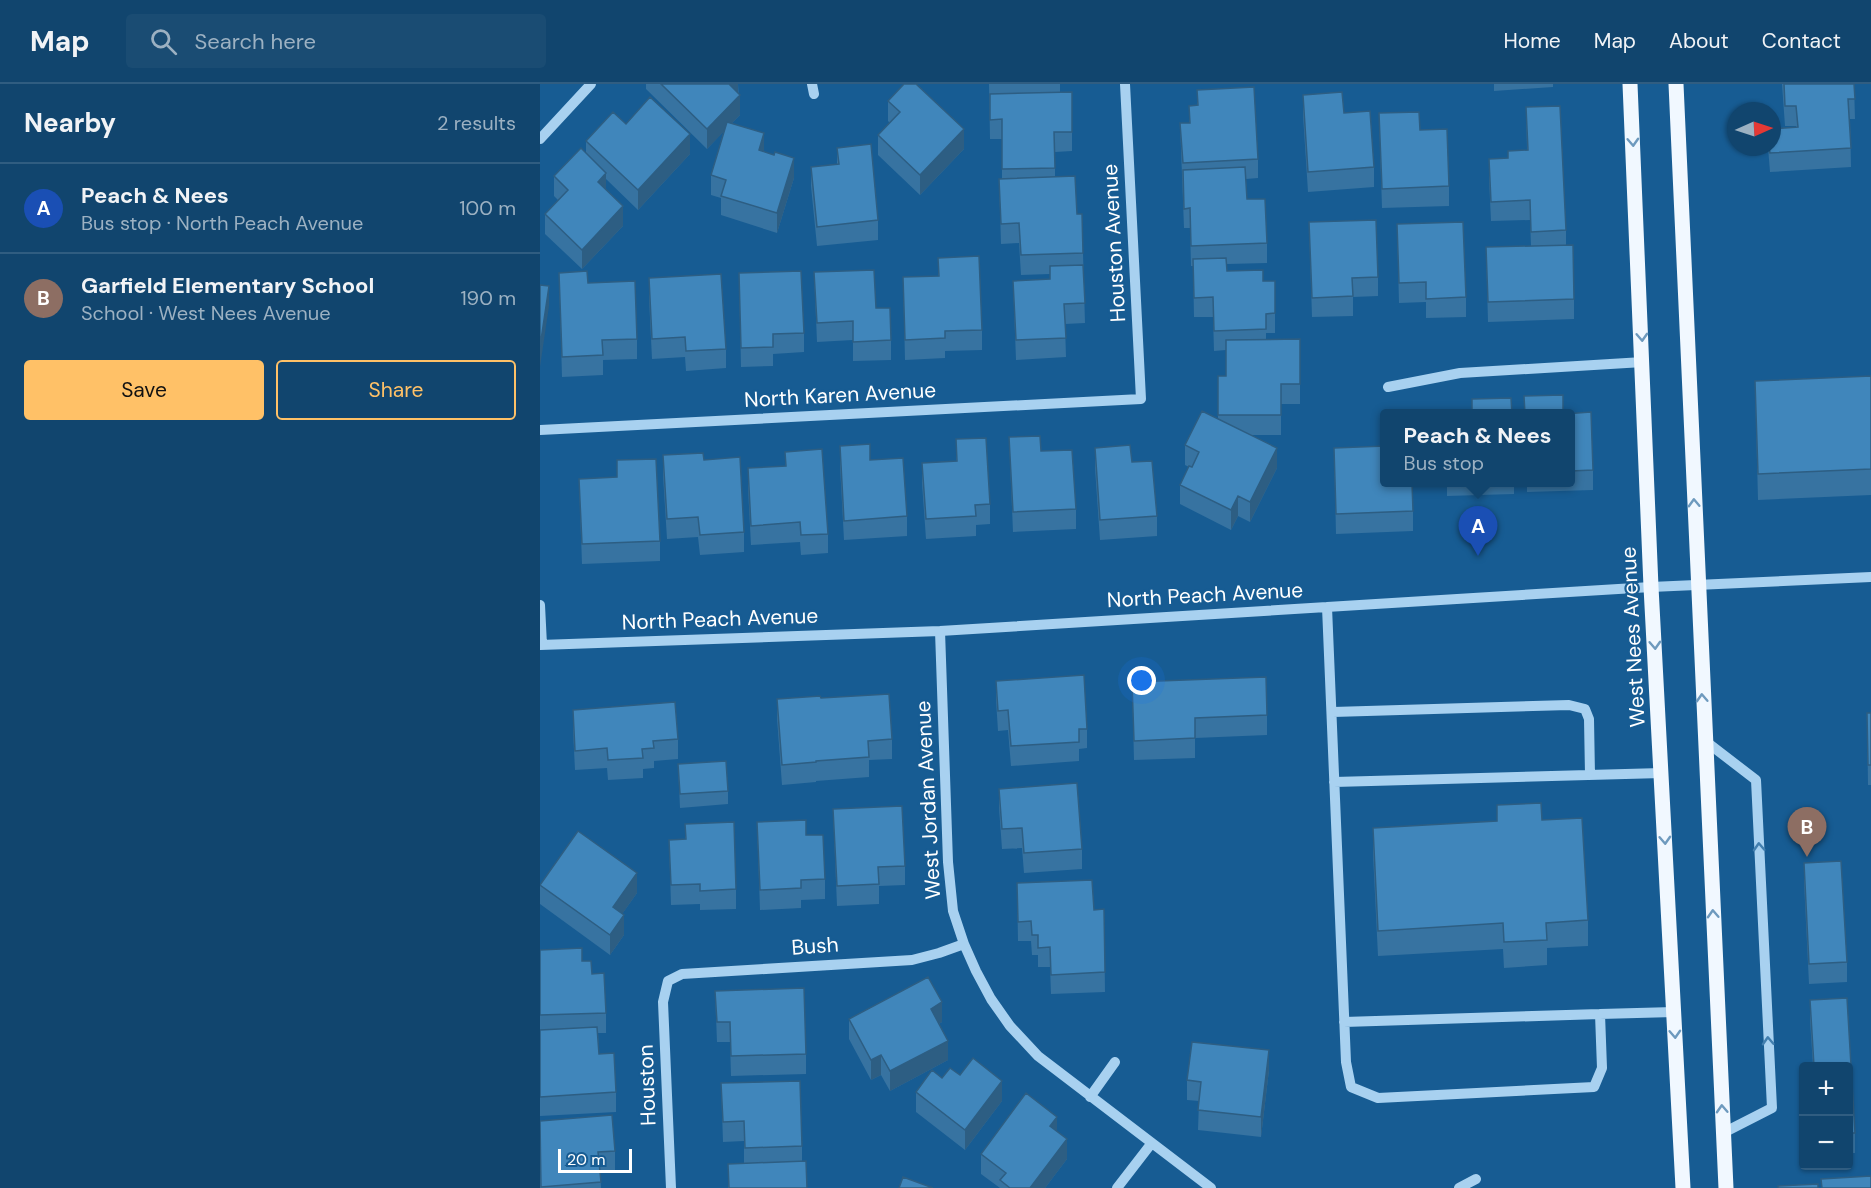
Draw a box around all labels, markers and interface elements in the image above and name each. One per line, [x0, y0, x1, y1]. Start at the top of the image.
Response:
search box [126, 14, 546, 68]
text: Map [30, 23, 90, 60]
icon: search [147, 25, 180, 58]
text: Search here [195, 27, 316, 56]
text: Home [1503, 27, 1561, 55]
text: Map [1594, 27, 1636, 55]
text: About [1669, 27, 1729, 55]
text: Contact [1762, 27, 1841, 55]
north arrow [1727, 102, 1781, 156]
text: Nearby [24, 106, 116, 140]
text: 2 results [437, 110, 516, 136]
one-way arrow [1626, 138, 1639, 147]
street label: Houston Avenue [1096, 163, 1132, 323]
text: Peach & Nees [81, 181, 229, 210]
text: A [36, 195, 51, 221]
text: 100 m [459, 195, 516, 221]
text: Bus stop · North Peach Avenue [81, 210, 363, 236]
text: Garfield Elementary School [81, 271, 374, 300]
text: B [37, 285, 50, 311]
text: 190 m [460, 285, 516, 311]
text: School · West Nees Avenue [81, 300, 331, 326]
one-way arrow [1635, 333, 1648, 342]
button: Save [24, 360, 264, 420]
button: Share [276, 360, 516, 420]
street label: North Karen Avenue [743, 376, 937, 414]
popup [1380, 409, 1575, 487]
text: Peach & Nees [1404, 421, 1551, 450]
text: Bus stop [1404, 450, 1484, 476]
one-way arrow [1688, 499, 1700, 508]
pin: A [1458, 506, 1498, 556]
street label: West Nees Avenue [1614, 546, 1652, 728]
street label: North Peach Avenue [1106, 576, 1304, 614]
street label: North Peach Avenue [621, 602, 819, 636]
one-way arrow [1648, 640, 1661, 649]
your location [1127, 666, 1156, 695]
one-way arrow [1696, 694, 1709, 703]
street label: West Jordan Avenue [909, 700, 947, 900]
pin: B [1788, 808, 1826, 857]
one-way arrow [1658, 835, 1671, 844]
one-way arrow [1753, 842, 1766, 851]
one-way arrow [1706, 909, 1719, 918]
street label: Bush [790, 930, 840, 962]
one-way arrow [1669, 1030, 1682, 1039]
one-way arrow [1762, 1037, 1775, 1046]
street label: Houston [632, 1044, 662, 1126]
map controls [1799, 1062, 1853, 1170]
button: + [1799, 1062, 1853, 1116]
one-way arrow [1716, 1104, 1729, 1113]
button: − [1799, 1116, 1853, 1170]
scale bar [558, 1146, 632, 1174]
text: 20 m [567, 1149, 606, 1170]

